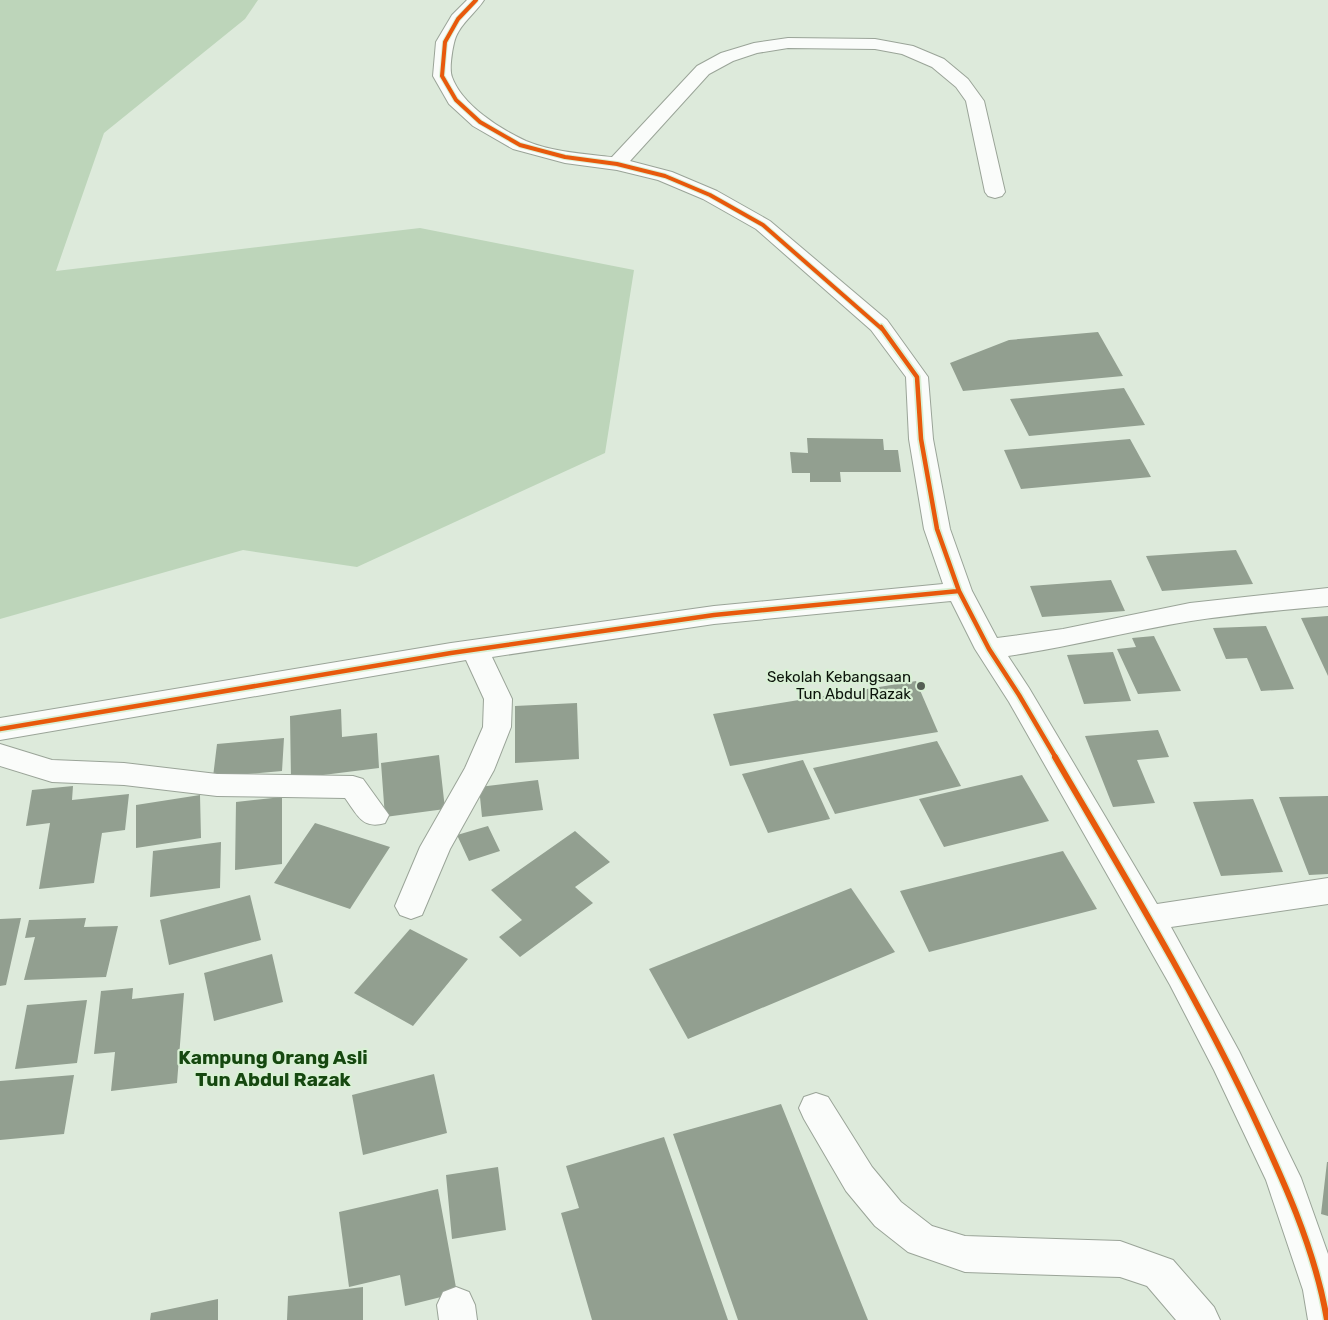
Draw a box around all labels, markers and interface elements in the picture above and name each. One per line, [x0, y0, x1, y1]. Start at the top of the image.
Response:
place label: Sekolah Kebangsaan Tun Abdul Razak [767, 668, 911, 703]
marker: Sekolah Kebangsaan Tun Abdul Razak [915, 680, 927, 692]
district label: Kampung Orang Asli Tun Abdul Razak [178, 1046, 368, 1091]

